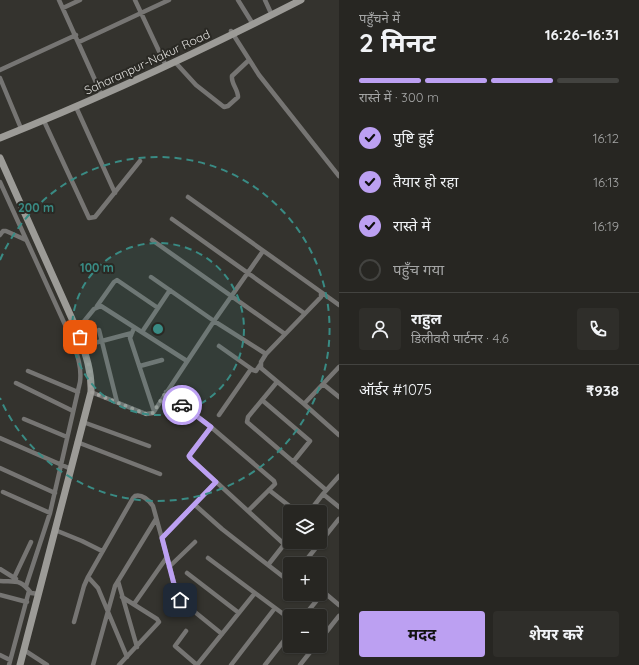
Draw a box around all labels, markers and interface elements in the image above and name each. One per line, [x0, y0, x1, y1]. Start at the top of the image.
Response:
text: पहुँचने में [359, 10, 400, 26]
text: 16:26–16:31 [545, 25, 619, 44]
street label: Saharanpur-Nakur Road [82, 26, 212, 98]
text: 2 मिनट [359, 26, 436, 59]
text: रास्ते में · 300 m [359, 89, 439, 105]
icon: check [359, 127, 381, 149]
text: पुष्टि हुई [393, 128, 434, 147]
text: 16:12 [593, 130, 619, 146]
icon: check [359, 171, 381, 193]
text: तैयार हो रहा [393, 172, 458, 191]
text: 16:13 [593, 174, 619, 190]
text: 200 m [18, 200, 54, 215]
icon: check [359, 215, 381, 237]
text: रास्ते में [393, 216, 430, 235]
text: 16:19 [593, 218, 619, 234]
text: 100 m [80, 260, 114, 275]
text: पहुँच गया [393, 260, 444, 279]
button: person [359, 308, 401, 350]
button: phone [577, 308, 619, 350]
text: राहुल [411, 309, 442, 328]
pin [63, 320, 97, 354]
centre of rings [151, 322, 165, 336]
icon: bag [69, 326, 91, 348]
text: डिलीवरी पार्टनर · 4.6 [411, 330, 509, 346]
text: ऑर्डर #1075 [359, 380, 432, 399]
text: ₹938 [586, 381, 619, 400]
courier [162, 385, 202, 425]
icon: car [171, 394, 193, 416]
map controls [283, 505, 327, 653]
button: layers [283, 505, 327, 549]
button: + [283, 557, 327, 601]
pin [163, 583, 197, 617]
icon: home [169, 589, 191, 611]
button: − [283, 609, 327, 653]
button: मदद [359, 611, 485, 657]
button: शेयर करें [493, 611, 619, 657]

